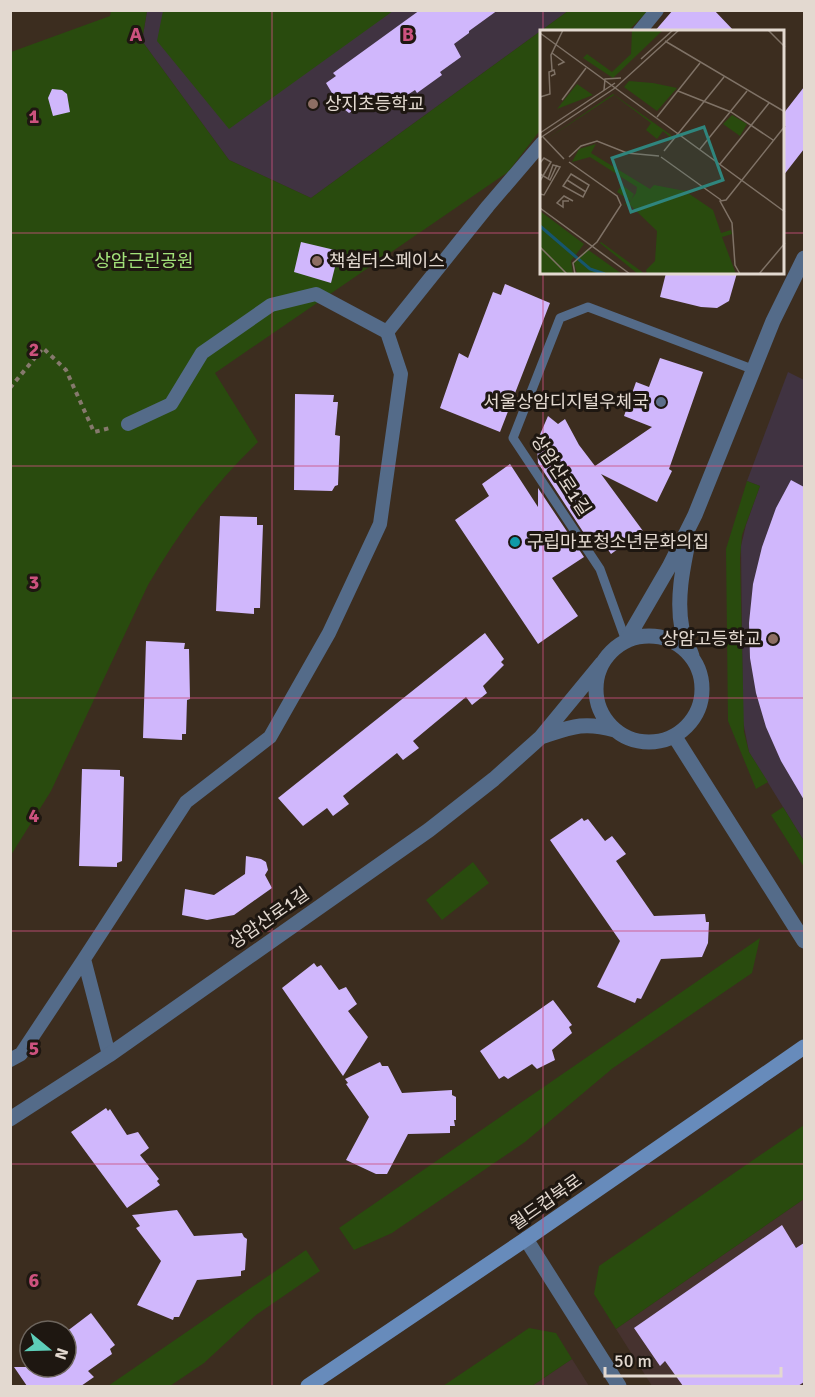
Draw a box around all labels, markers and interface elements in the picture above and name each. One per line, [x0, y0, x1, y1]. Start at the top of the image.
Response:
text: A [130, 22, 143, 47]
text: B [402, 22, 414, 47]
inset map [540, 30, 785, 274]
place label: 상지초등학교 [325, 93, 424, 115]
marker: 상지초등학교 [306, 97, 320, 111]
text: 1 [29, 104, 40, 129]
park label: 상암근린공원 [94, 250, 194, 272]
place label: 책쉼터스페이스 [329, 250, 445, 272]
marker: 책쉼터스페이스 [310, 254, 324, 268]
text: 2 [29, 337, 39, 362]
place label: 서울상암디지털우체국 [483, 391, 649, 413]
marker: 서울상암디지털우체국 [654, 395, 668, 409]
street label: 상암산로1길 [527, 430, 595, 520]
place label: 구립마포청소년문화의집 [527, 531, 709, 553]
marker: 구립마포청소년문화의집 [508, 535, 522, 549]
text: 3 [29, 570, 39, 595]
place label: 상암고등학교 [662, 628, 761, 650]
marker: 상암고등학교 [766, 632, 780, 646]
text: 4 [29, 803, 40, 828]
street label: 상암산로1길 [225, 882, 313, 954]
text: 5 [29, 1036, 39, 1061]
street label: 월드컵북로 [506, 1169, 586, 1235]
text: 6 [29, 1268, 40, 1293]
north arrow [18, 1319, 78, 1379]
scale bar [605, 1340, 780, 1378]
text: N [50, 1345, 73, 1362]
text: 50 m [614, 1350, 652, 1372]

